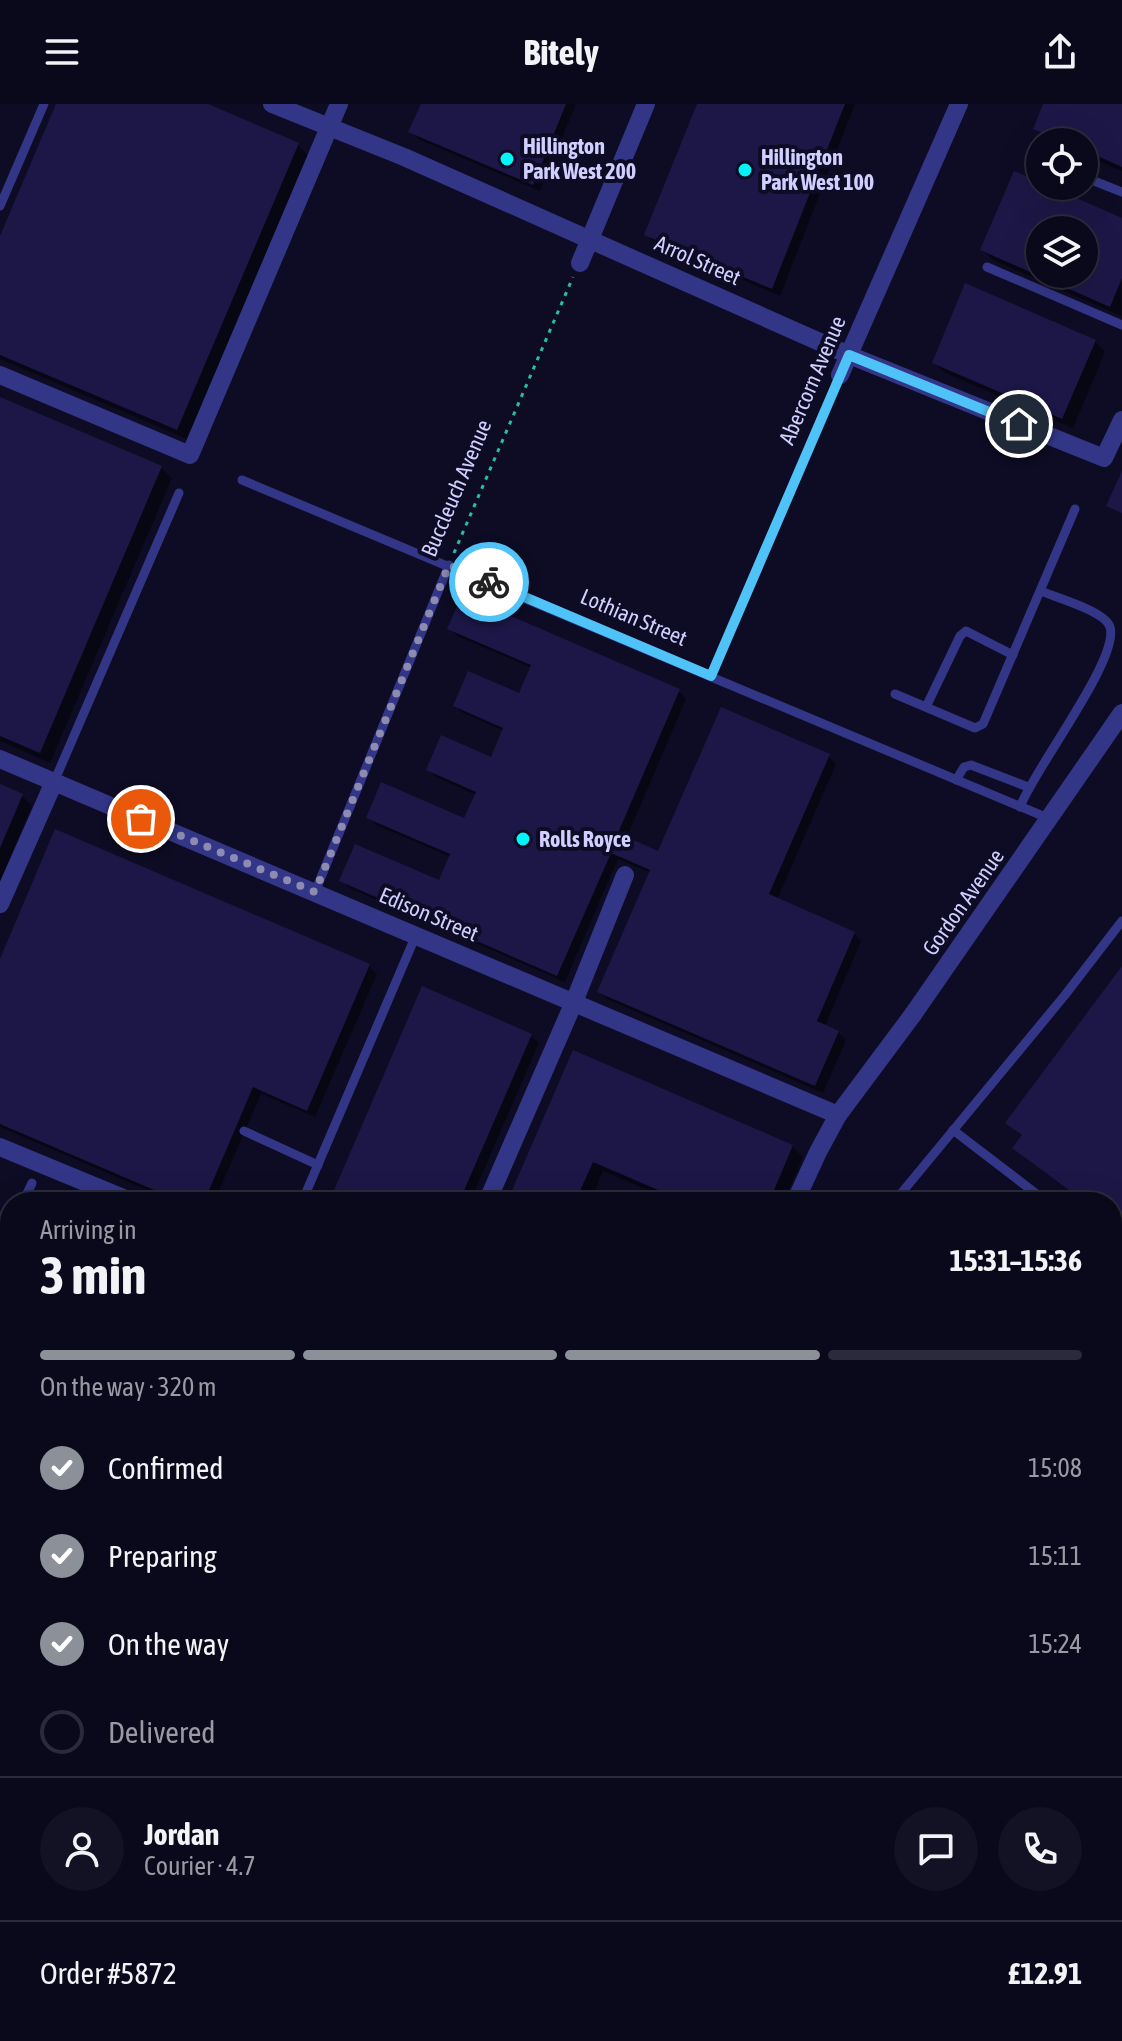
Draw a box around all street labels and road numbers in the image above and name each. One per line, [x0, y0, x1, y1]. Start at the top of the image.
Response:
street label: Arrol Street [651, 230, 745, 290]
street label: Abercorn Avenue [773, 312, 851, 448]
street label: Buccleuch Avenue [415, 416, 497, 560]
street label: Lothian Street [577, 583, 691, 651]
street label: Gordon Avenue [917, 844, 1009, 960]
street label: Edison Street [376, 882, 482, 946]

